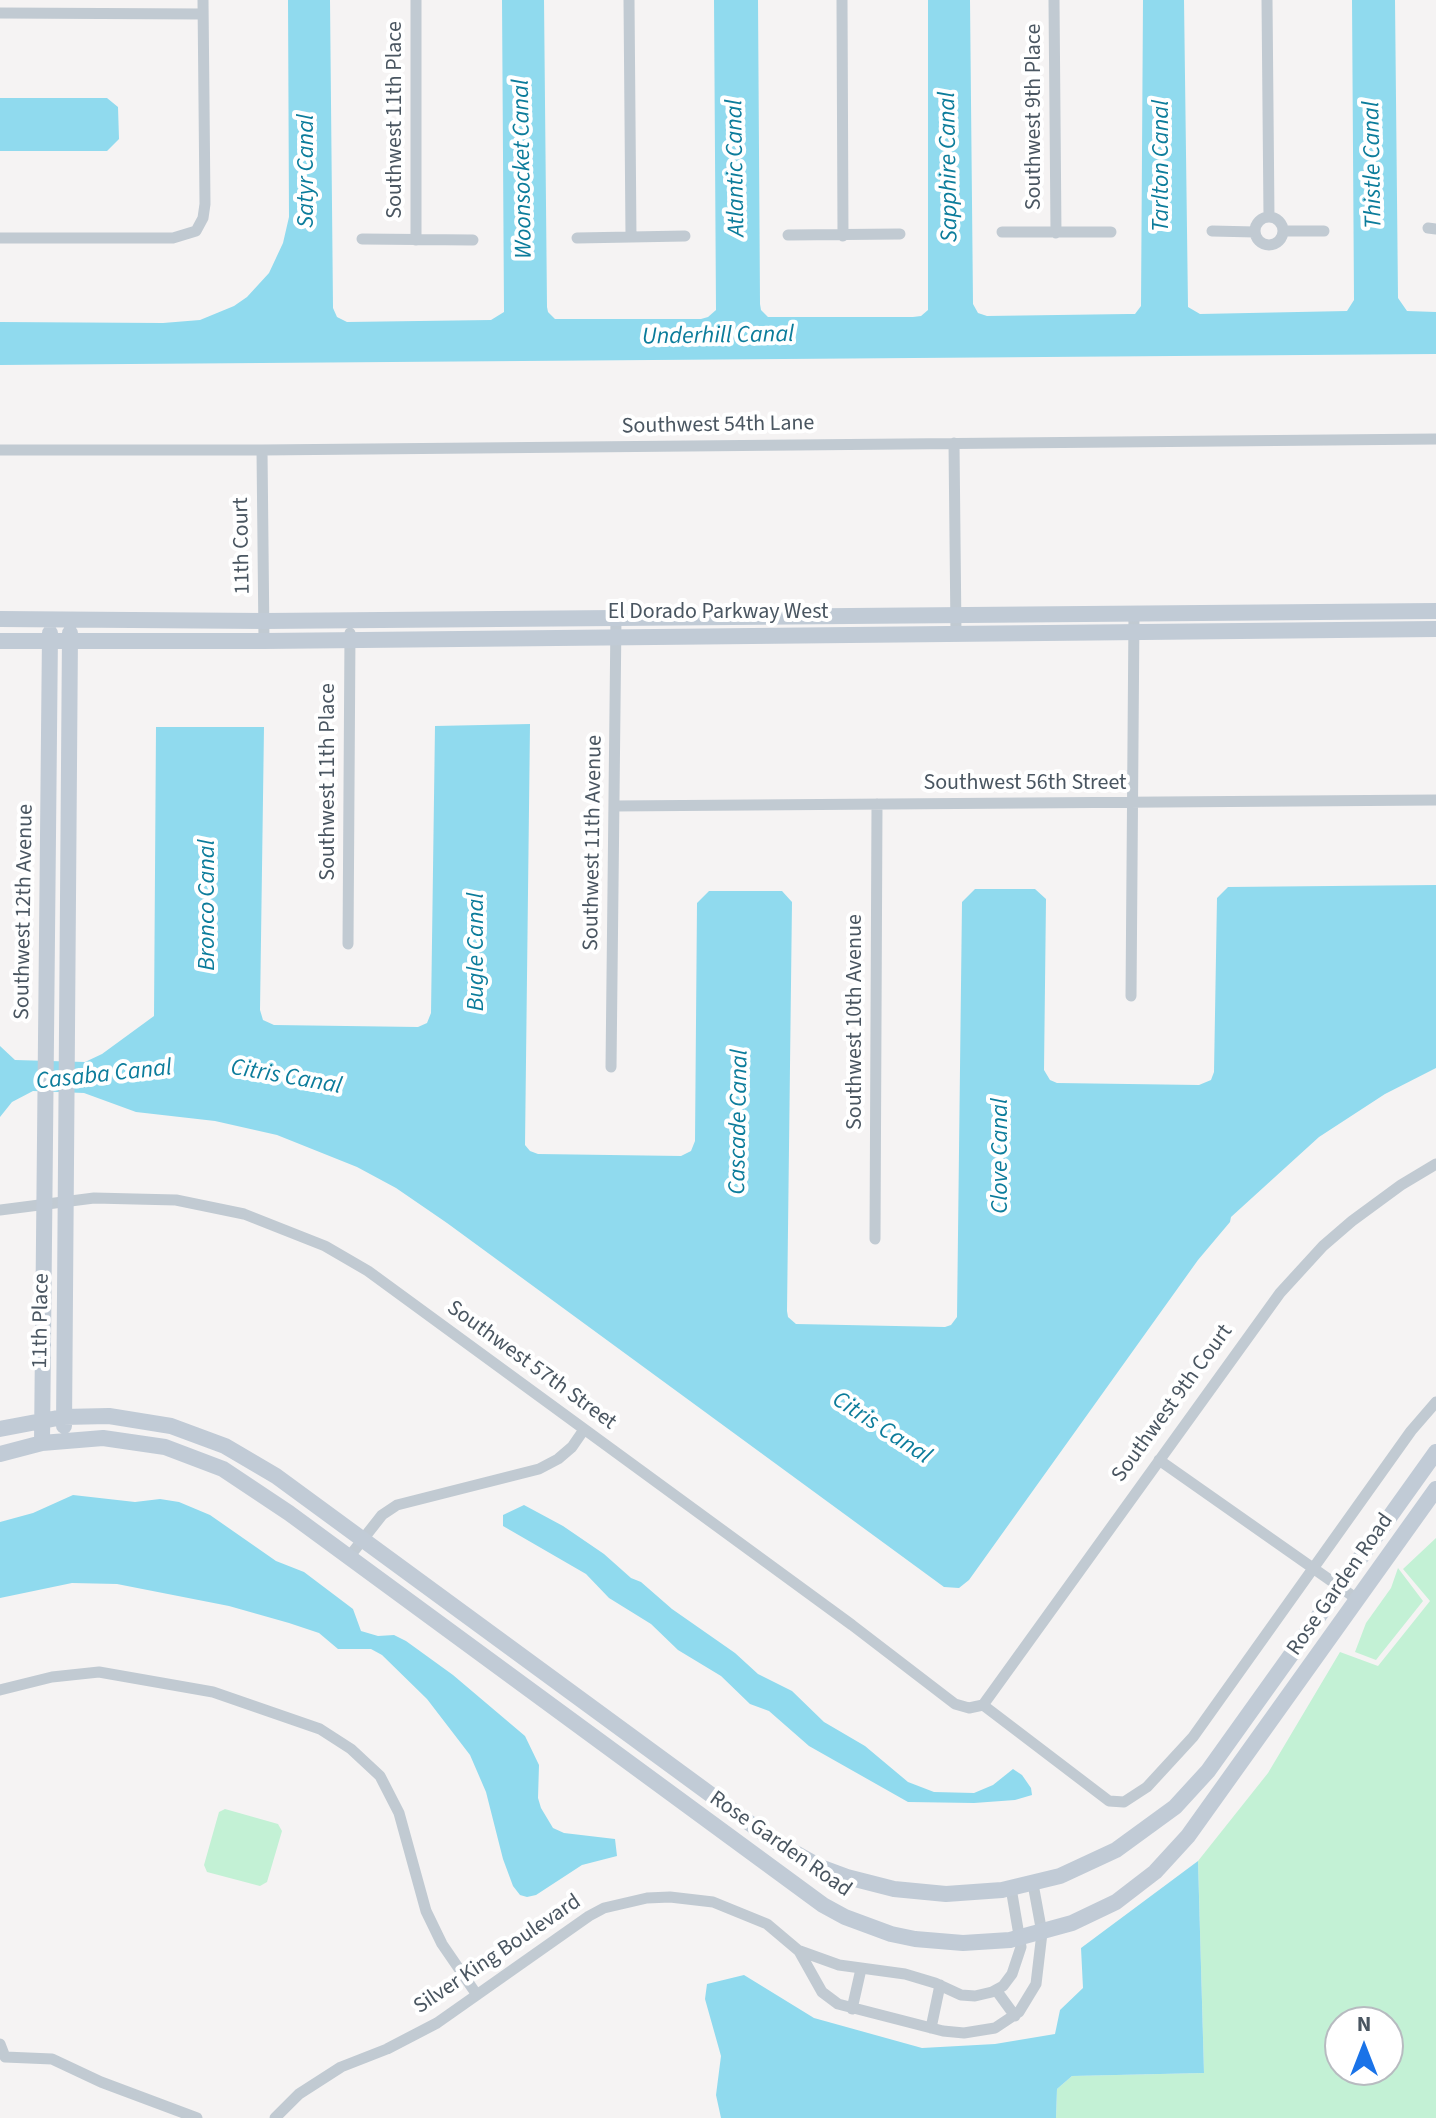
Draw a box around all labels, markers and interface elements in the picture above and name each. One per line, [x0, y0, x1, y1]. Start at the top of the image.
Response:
street label: Southwest 11th Place [383, 21, 409, 219]
street label: Southwest 9th Place [1022, 24, 1048, 210]
water label: Woonsocket Canal [508, 79, 540, 259]
water label: Sapphire Canal [934, 91, 966, 243]
water label: Atlantic Canal [721, 99, 753, 237]
water label: Tarlton Canal [1149, 100, 1177, 232]
water label: Thistle Canal [1358, 101, 1390, 229]
water label: Satyr Canal [294, 114, 322, 228]
water label: Underhill Canal [642, 321, 794, 353]
street label: Southwest 54th Lane [621, 411, 815, 441]
street label: 11th Court [229, 497, 257, 595]
street label: El Dorado Parkway West [608, 600, 828, 626]
street label: Southwest 11th Place [316, 683, 342, 881]
street label: Southwest 11th Avenue [579, 735, 609, 951]
street label: Southwest 56th Street [923, 771, 1127, 797]
street label: Southwest 12th Avenue [10, 804, 40, 1020]
water label: Bronco Canal [195, 839, 223, 971]
water label: Bugle Canal [464, 893, 492, 1011]
street label: Southwest 10th Avenue [843, 914, 869, 1130]
water label: Cascade Canal [724, 1049, 756, 1195]
water label: Citris Canal [228, 1054, 344, 1102]
water label: Casaba Canal [35, 1055, 173, 1097]
water label: Clove Canal [988, 1098, 1016, 1214]
street label: 11th Place [28, 1273, 56, 1369]
street label: Southwest 57th Street [441, 1296, 621, 1436]
street label: Southwest 9th Court [1107, 1320, 1239, 1488]
water label: Citris Canal [826, 1386, 936, 1472]
street label: Rose Garden Road [1282, 1509, 1400, 1661]
street label: Rose Garden Road [704, 1786, 856, 1904]
street label: Silver King Boulevard [410, 1889, 586, 2021]
north arrow [1324, 2006, 1404, 2086]
text: N [1357, 2008, 1371, 2040]

